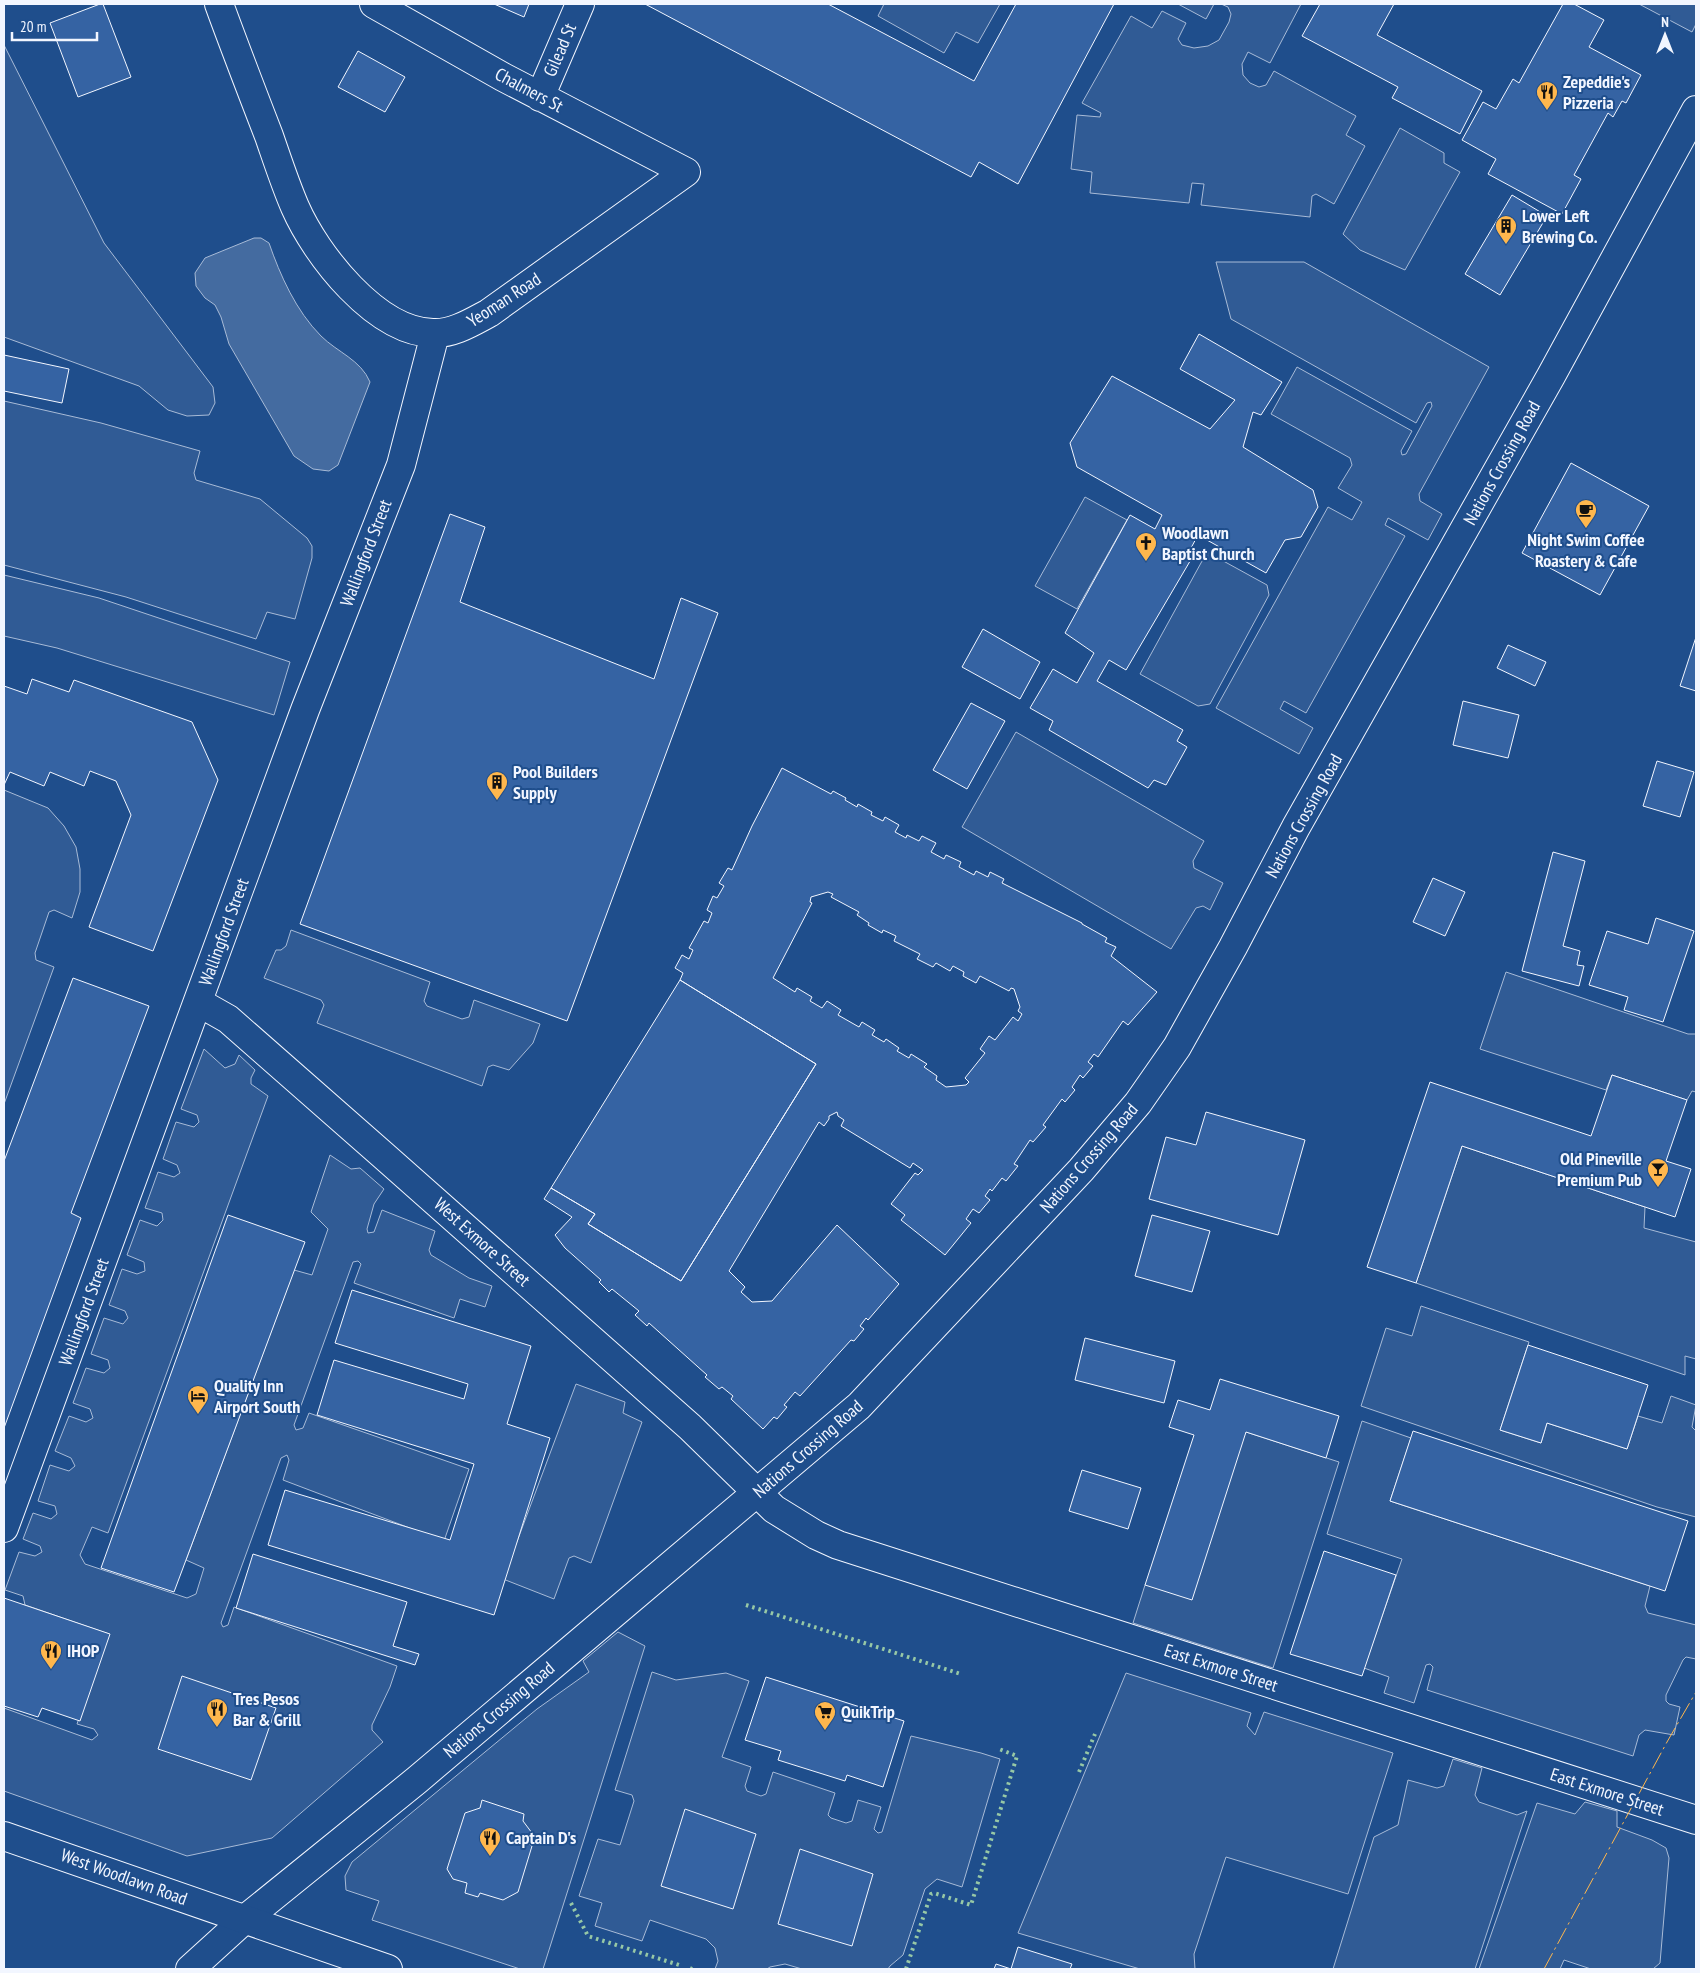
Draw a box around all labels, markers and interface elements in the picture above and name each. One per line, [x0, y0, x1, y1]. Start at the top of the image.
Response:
scale bar [12, 10, 98, 42]
north arrow [1640, 10, 1690, 60]
text: N [1661, 13, 1669, 31]
text: 20 m [20, 17, 46, 36]
street label: Gilead St [538, 20, 581, 80]
street label: Chalmers St [491, 62, 567, 117]
place label: Zepeddie's Pizzeria [1563, 70, 1630, 114]
restaurant icon: Zepeddie's Pizzeria [1535, 80, 1559, 111]
place label: Lower Left Brewing Co. [1522, 204, 1598, 248]
building icon: Lower Left Brewing Co. [1494, 214, 1518, 245]
street label: Yeoman Road [463, 267, 545, 332]
street label: Nations Crossing Road [1458, 397, 1545, 529]
street label: Wallingford Street [335, 496, 396, 610]
cafe icon: Night Swim Coffee Roastery & Cafe [1574, 498, 1598, 529]
place label: Woodlawn Baptist Church [1161, 521, 1255, 565]
place label: Night Swim Coffee Roastery & Cafe [1527, 528, 1645, 572]
church icon: Woodlawn Baptist Church [1134, 531, 1158, 562]
street label: Nations Crossing Road [1260, 750, 1347, 882]
place label: Pool Builders Supply [513, 760, 598, 804]
building icon: Pool Builders Supply [485, 770, 509, 801]
street label: Wallingford Street [193, 875, 254, 989]
street label: Nations Crossing Road [1035, 1098, 1143, 1217]
place label: Old Pineville Premium Pub [1557, 1147, 1642, 1191]
bar icon: Old Pineville Premium Pub [1646, 1157, 1670, 1188]
street label: West Exmore Street [429, 1192, 535, 1291]
street label: Wallingford Street [53, 1255, 114, 1369]
place label: Quality Inn Airport South [213, 1374, 300, 1418]
hotel icon: Quality Inn Airport South [186, 1384, 210, 1415]
street label: Nations Crossing Road [748, 1395, 867, 1503]
street label: East Exmore Street [1162, 1638, 1281, 1697]
restaurant icon: IHOP [39, 1639, 63, 1670]
place label: IHOP [67, 1639, 100, 1662]
street label: Nations Crossing Road [438, 1656, 559, 1763]
place label: Tres Pesos Bar & Grill [233, 1687, 302, 1731]
restaurant icon: Tres Pesos Bar & Grill [205, 1697, 229, 1728]
supermarket icon: QuikTrip [813, 1700, 837, 1731]
place label: QuikTrip [841, 1700, 895, 1723]
street label: East Exmore Street [1548, 1762, 1667, 1821]
restaurant icon: Captain D's [478, 1826, 502, 1857]
place label: Captain D's [506, 1826, 576, 1849]
street label: West Woodlawn Road [58, 1843, 190, 1910]

